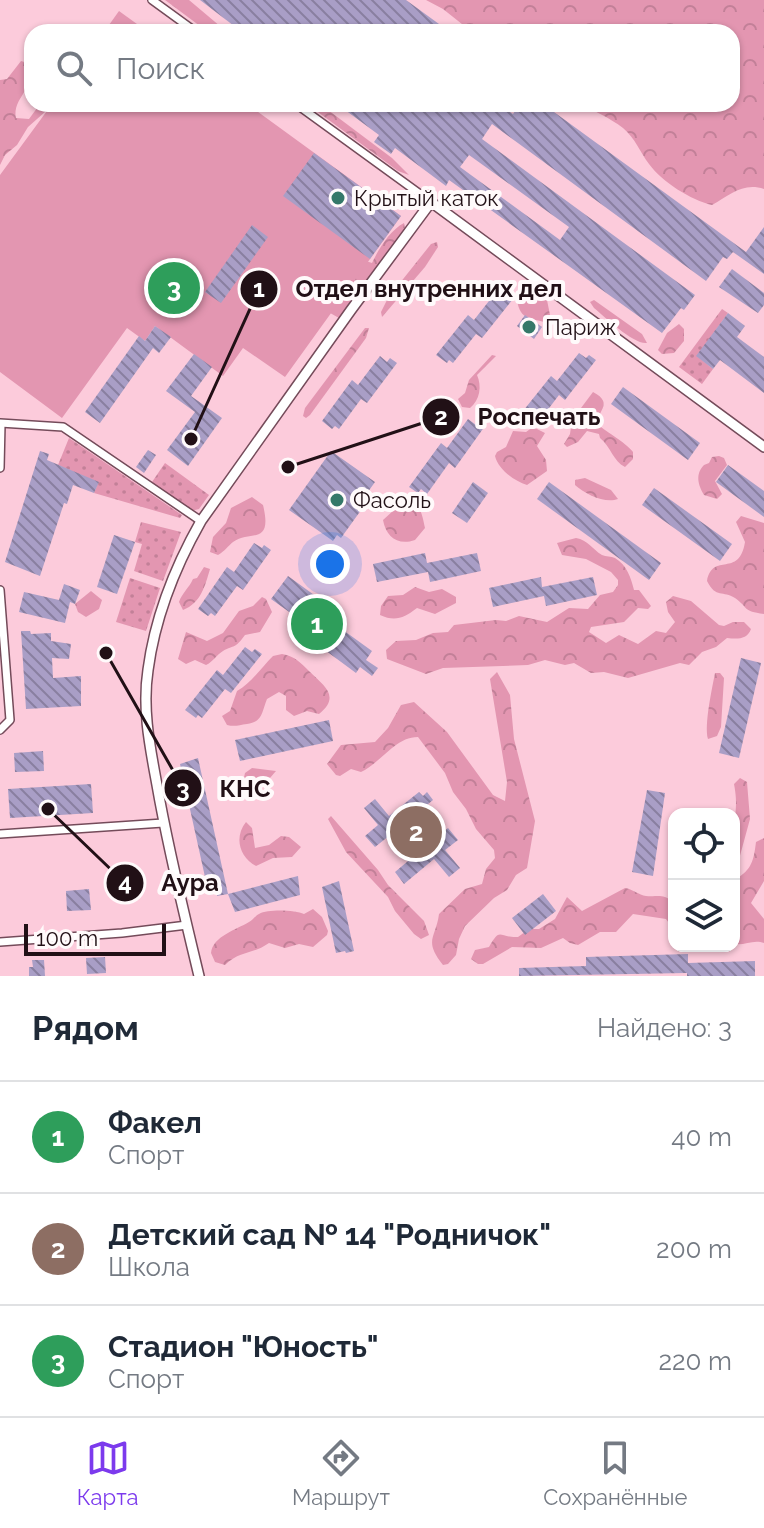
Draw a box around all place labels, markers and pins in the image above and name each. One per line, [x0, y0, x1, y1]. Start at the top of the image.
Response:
place label: Крытый каток [354, 185, 499, 211]
marker: Крытый каток [329, 189, 347, 207]
pin: 3 [148, 258, 200, 318]
callout: Отдел внутренних дел [239, 265, 578, 313]
place label: Париж [545, 314, 617, 340]
marker: Париж [520, 318, 538, 336]
callout: Роспечать [421, 393, 616, 441]
place label: Фасоль [353, 487, 431, 513]
marker: Фасоль [328, 491, 346, 509]
pin: 1 [291, 594, 343, 654]
callout: КНС [163, 764, 286, 812]
pin: 2 [390, 802, 442, 862]
callout: Аура [105, 859, 235, 907]

